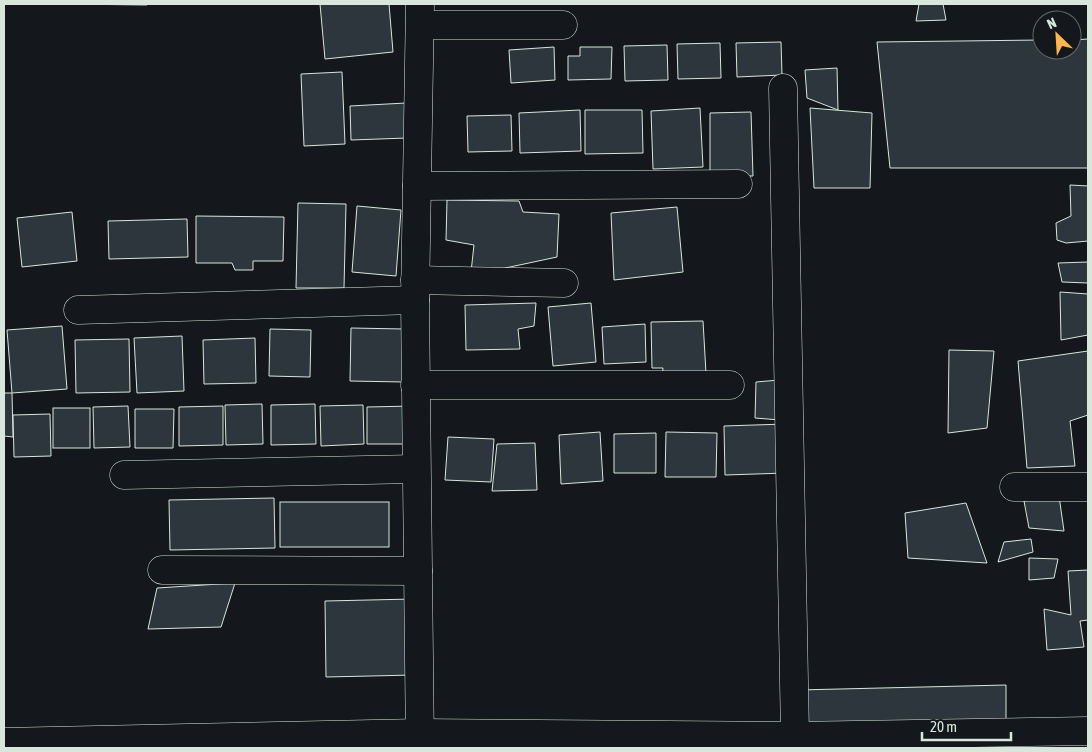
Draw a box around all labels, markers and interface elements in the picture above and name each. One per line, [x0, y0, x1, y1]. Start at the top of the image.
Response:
north arrow [1032, 10, 1082, 60]
text: N [1044, 14, 1059, 32]
scale bar [922, 710, 1011, 742]
text: 20 m [930, 718, 957, 735]

